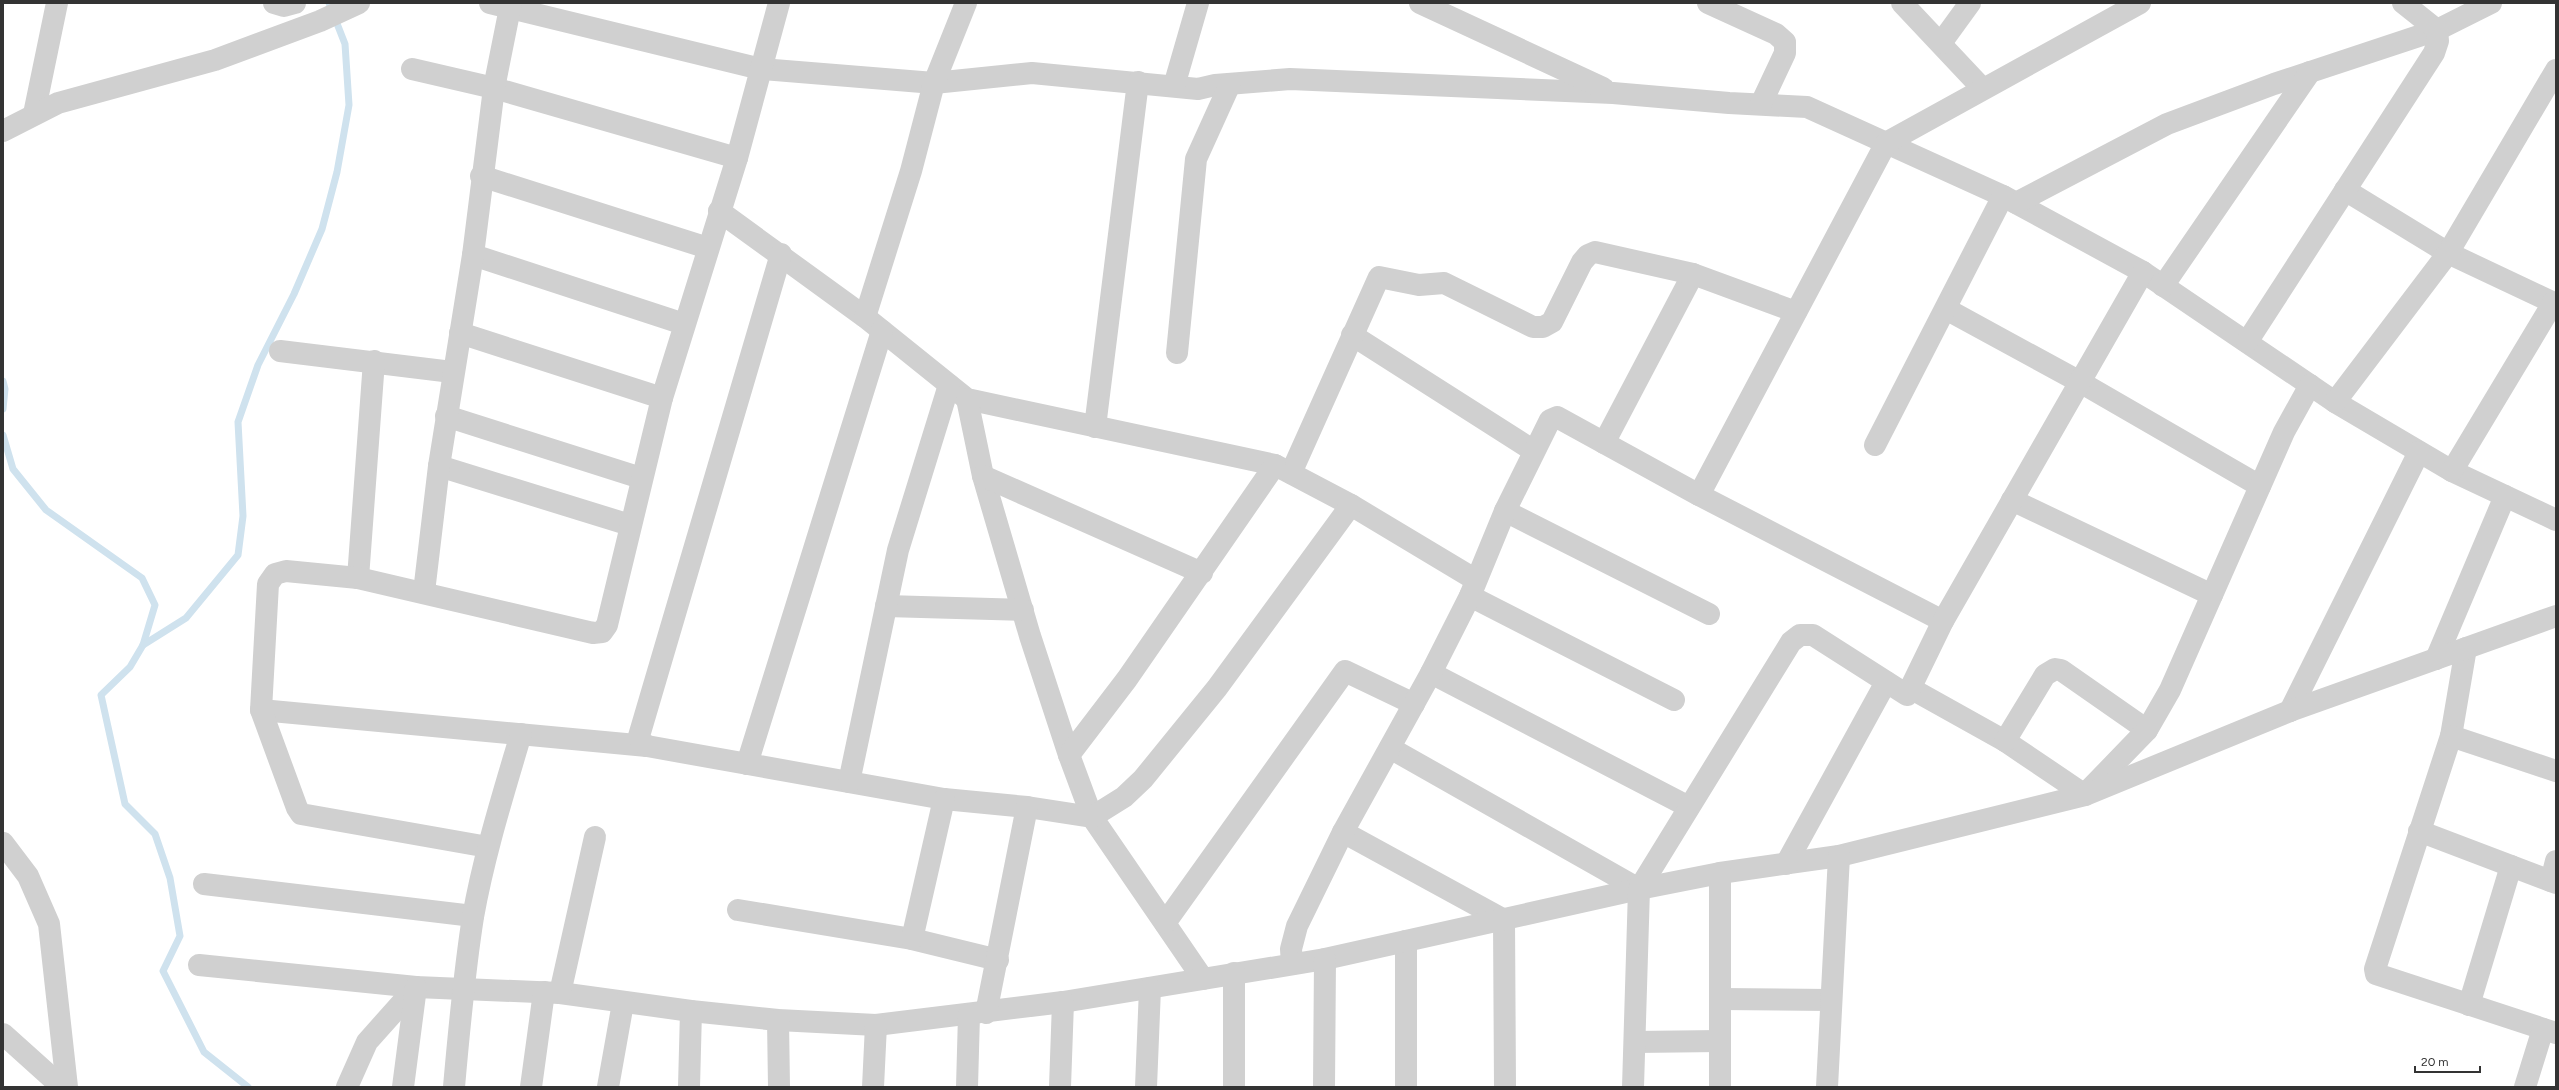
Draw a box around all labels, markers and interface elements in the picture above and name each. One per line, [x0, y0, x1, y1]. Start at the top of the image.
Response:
scale bar [2415, 1048, 2480, 1074]
text: 20 m [2421, 1055, 2449, 1069]

